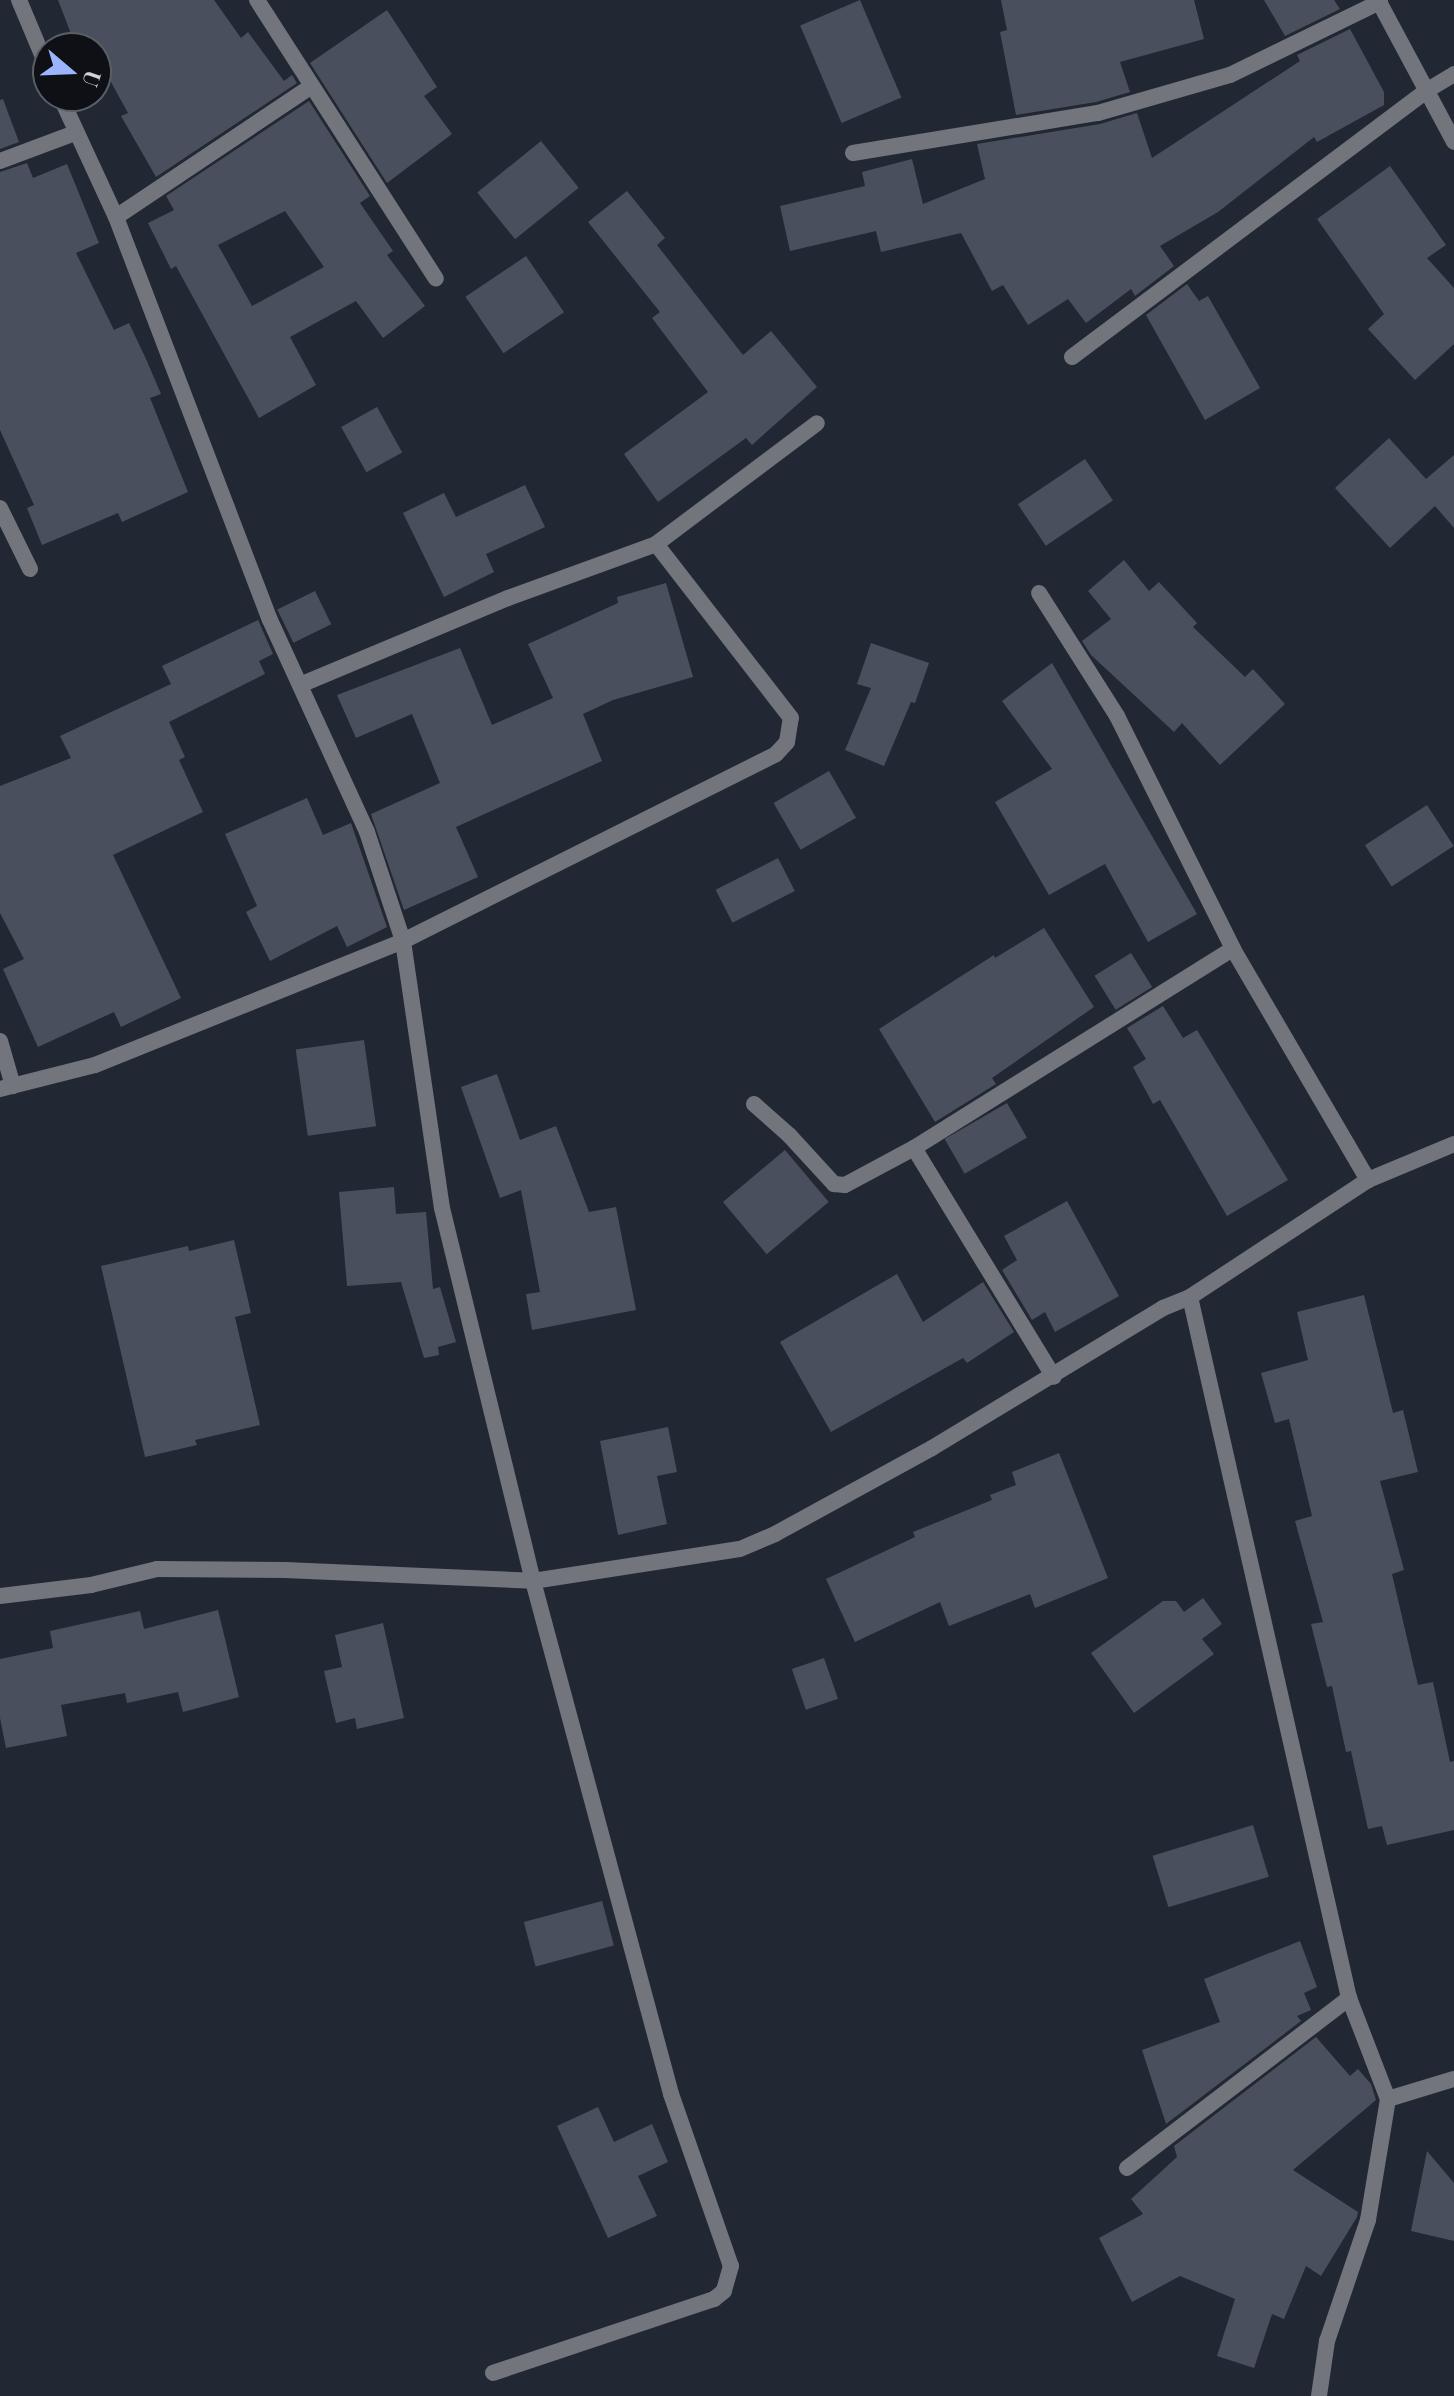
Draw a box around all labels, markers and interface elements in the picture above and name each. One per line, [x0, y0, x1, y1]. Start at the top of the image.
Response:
north arrow [32, 32, 112, 112]
text: U [76, 67, 109, 91]

